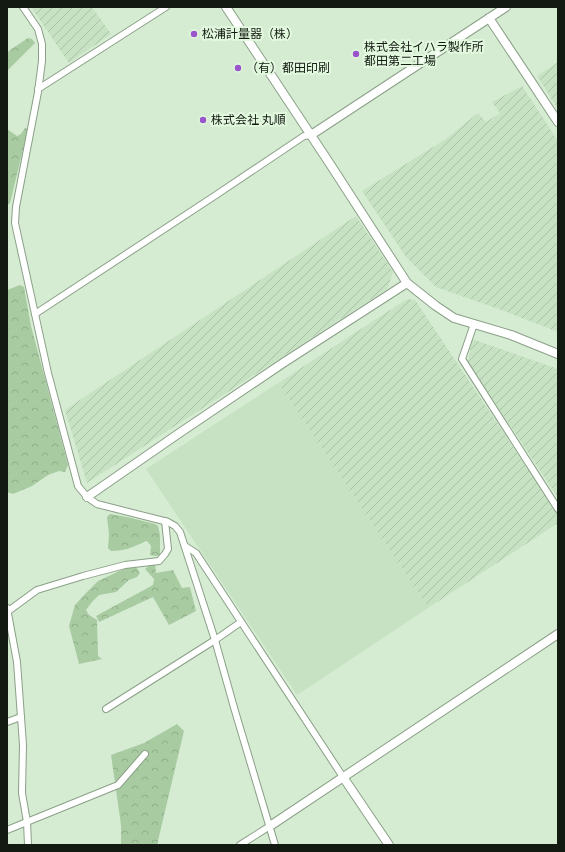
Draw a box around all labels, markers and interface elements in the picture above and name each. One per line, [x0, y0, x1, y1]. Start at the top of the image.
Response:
place label: 松浦計量器（株） [202, 26, 298, 42]
marker: 松浦計量器（株） [189, 29, 199, 39]
place label: 株式会社イハラ製作所 都田第二工場 [364, 39, 484, 69]
marker: 株式会社イハラ製作所 都田第二工場 [351, 49, 361, 59]
place label: （有）都田印刷 [246, 60, 330, 76]
marker: （有）都田印刷 [233, 63, 243, 73]
place label: 株式会社 丸順 [211, 112, 286, 128]
marker: 株式会社 丸順 [198, 115, 208, 125]

